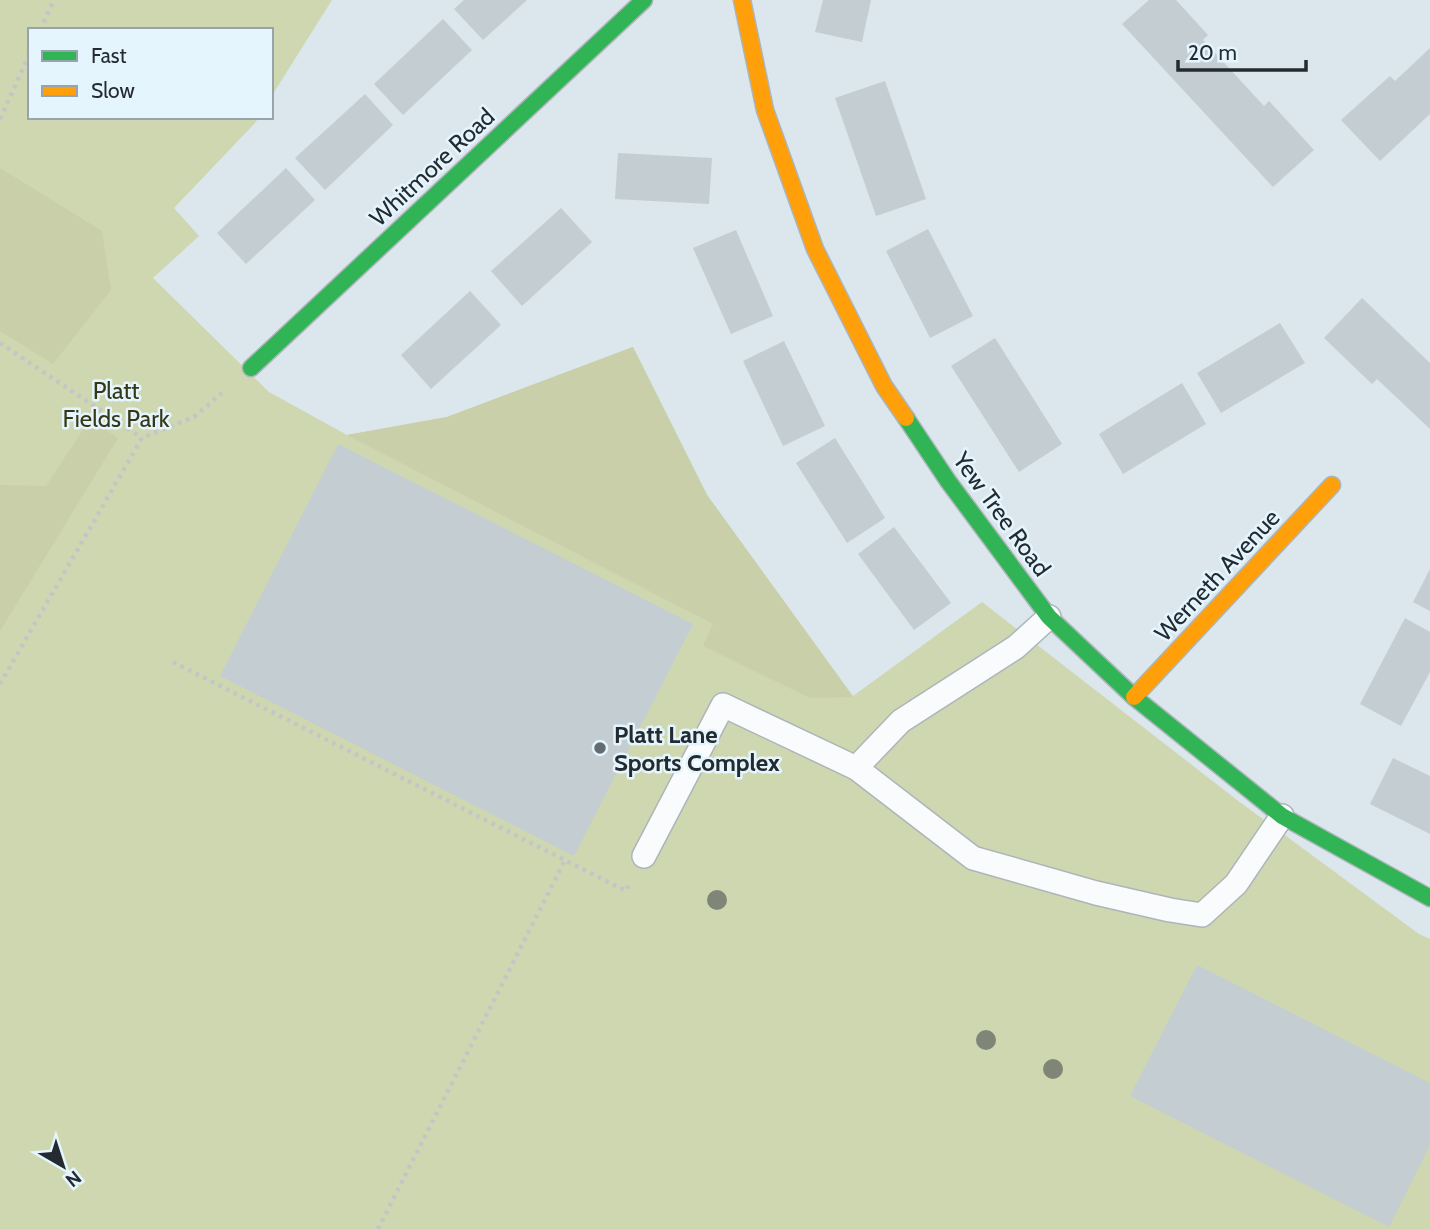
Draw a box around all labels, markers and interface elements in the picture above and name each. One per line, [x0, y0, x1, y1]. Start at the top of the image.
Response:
legend [28, 28, 273, 119]
scale bar [1178, 28, 1306, 72]
text: 20 m [1188, 40, 1237, 65]
text: Fast [91, 43, 127, 68]
text: Slow [91, 78, 135, 103]
street label: Whitmore Road [364, 102, 500, 232]
park label: Platt Fields Park [62, 376, 170, 433]
street label: Yew Tree Road [947, 445, 1057, 582]
street label: Werneth Avenue [1148, 503, 1286, 647]
place label: Platt Lane Sports Complex [614, 720, 780, 777]
marker: Platt Lane Sports Complex [592, 740, 608, 756]
north arrow [28, 1131, 98, 1201]
text: N [61, 1166, 86, 1192]

